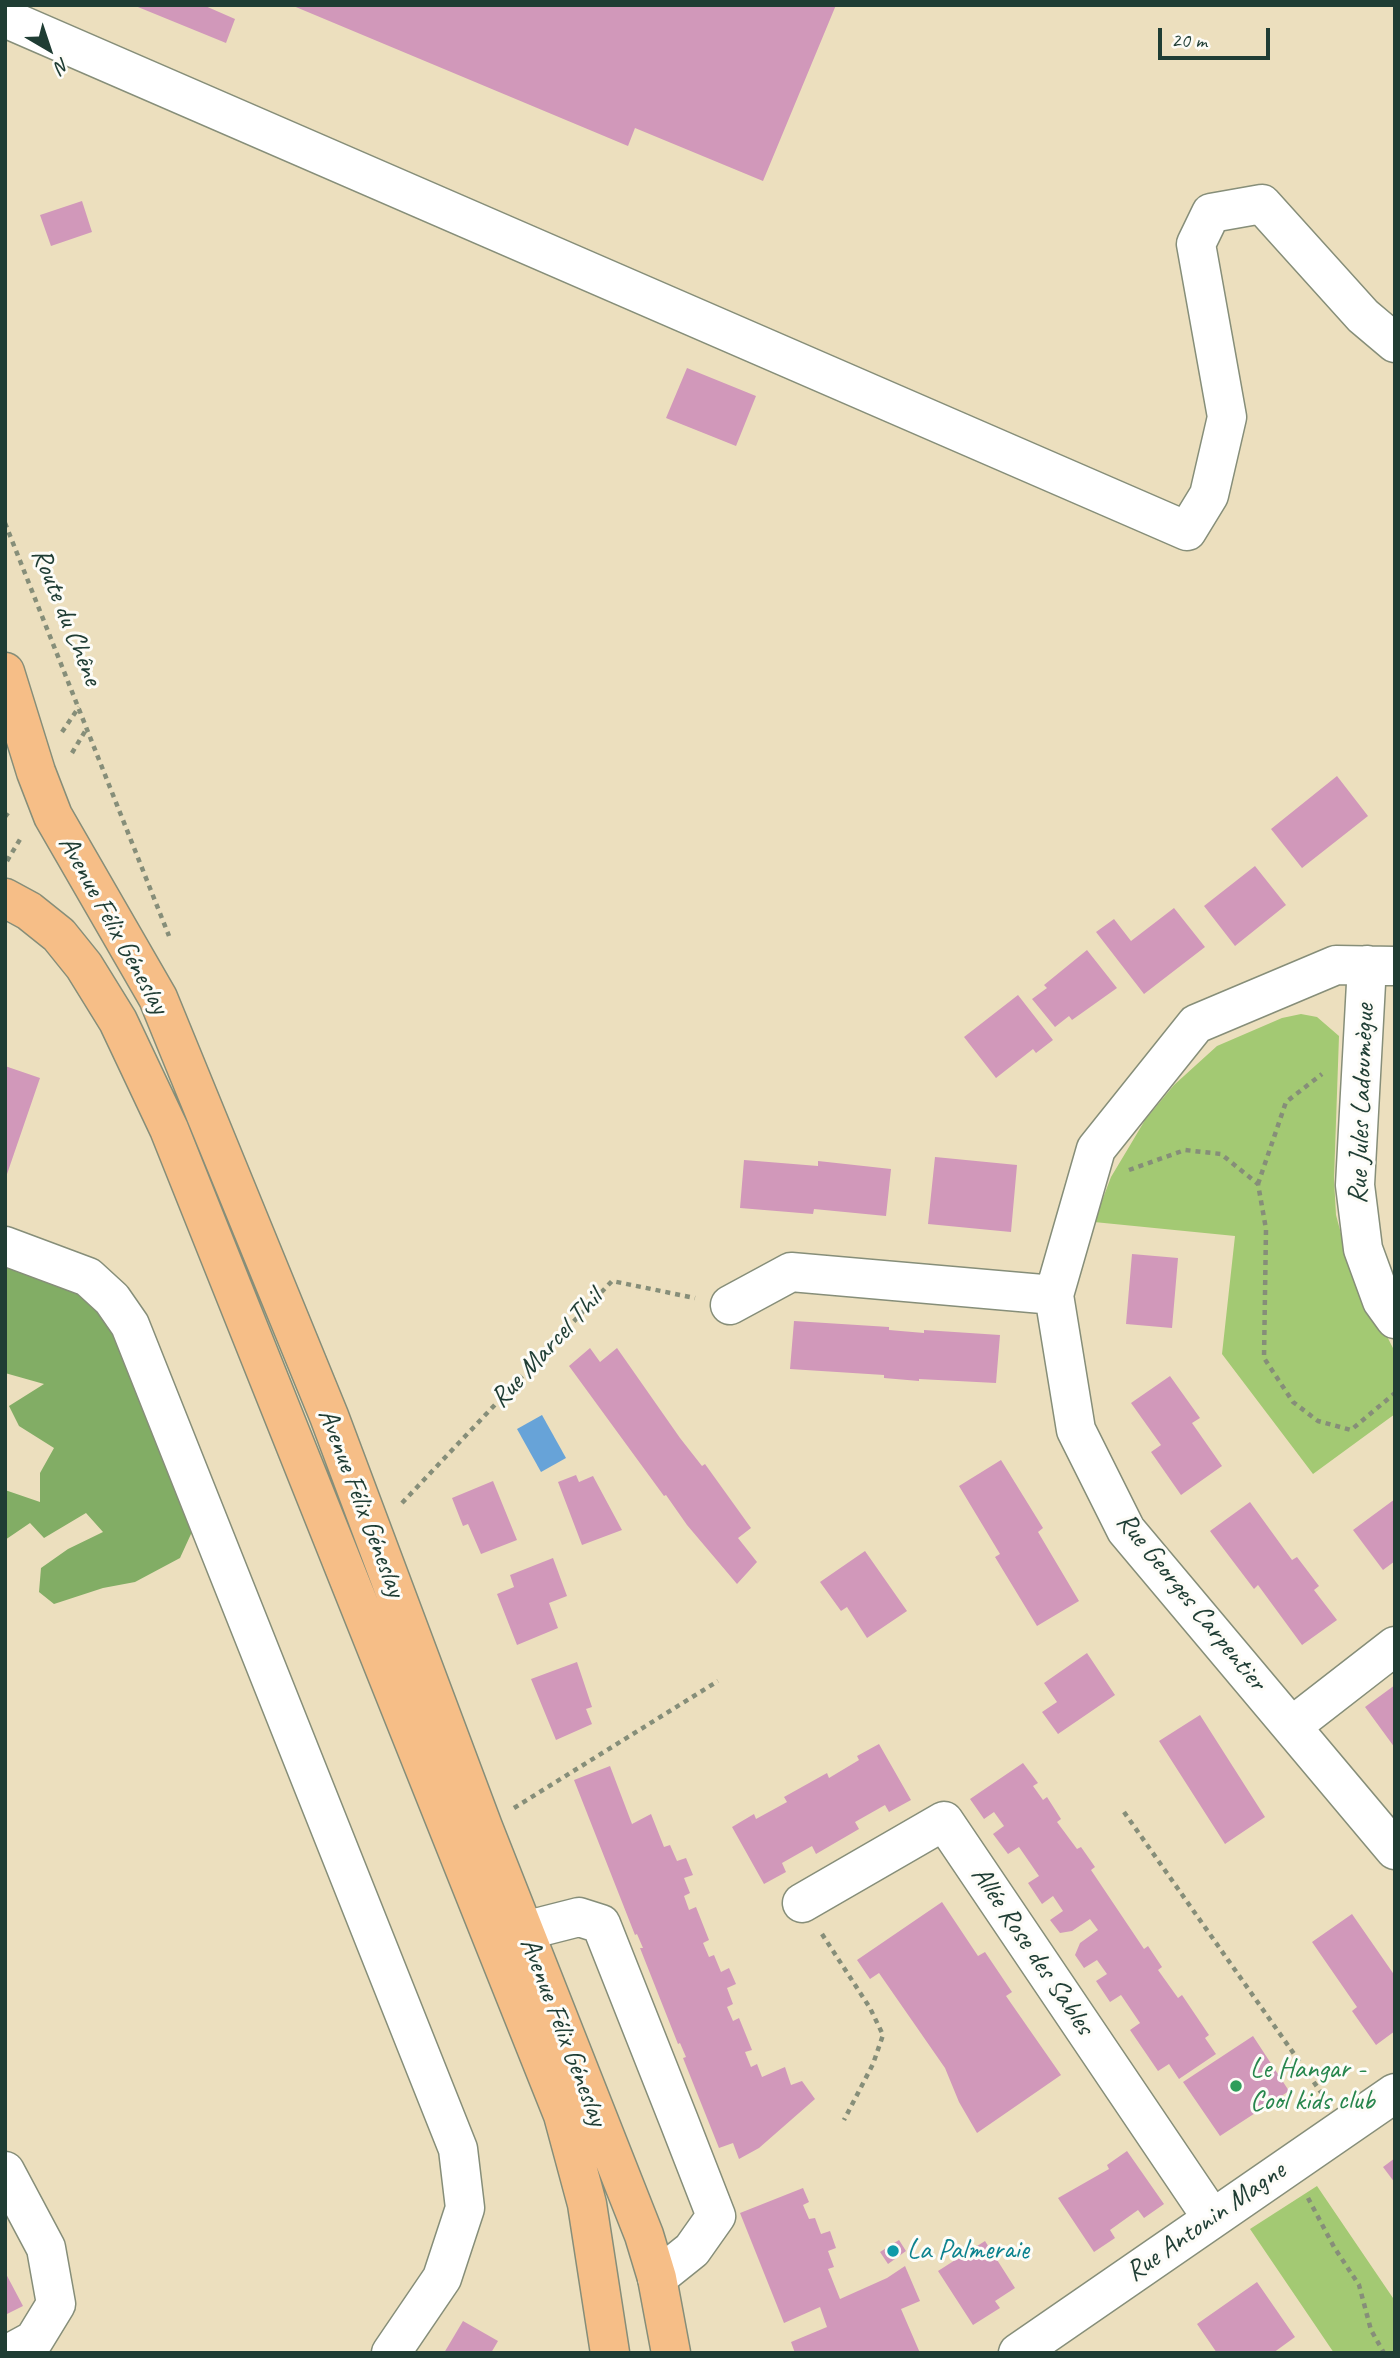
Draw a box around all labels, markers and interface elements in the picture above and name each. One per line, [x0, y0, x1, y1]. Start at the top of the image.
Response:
north arrow [14, 14, 84, 84]
scale bar [1162, 14, 1274, 58]
text: 20 m [1171, 27, 1207, 53]
text: N [50, 52, 74, 78]
street label: Route du Chêne [23, 543, 109, 691]
street label: Avenue Félix Géneslay [50, 830, 176, 1020]
street label: Rue Jules Ladoumègue [1342, 1003, 1382, 1205]
street label: Rue Marcel Thil [484, 1283, 610, 1415]
street label: Avenue Félix Géneslay [310, 1404, 412, 1602]
street label: Rue Georges Carpentier [1109, 1506, 1273, 1698]
street label: Allée Rose des Sables [963, 1860, 1101, 2042]
street label: Avenue Félix Géneslay [512, 1933, 614, 2131]
place label: Le Hangar - Cool kids club [1250, 2053, 1375, 2119]
marker: Le Hangar - Cool kids club [1228, 2078, 1244, 2094]
street label: Rue Antonin Magne [1120, 2155, 1292, 2289]
place label: La Palmeraie [907, 2234, 1029, 2268]
marker: La Palmeraie [885, 2243, 901, 2259]

